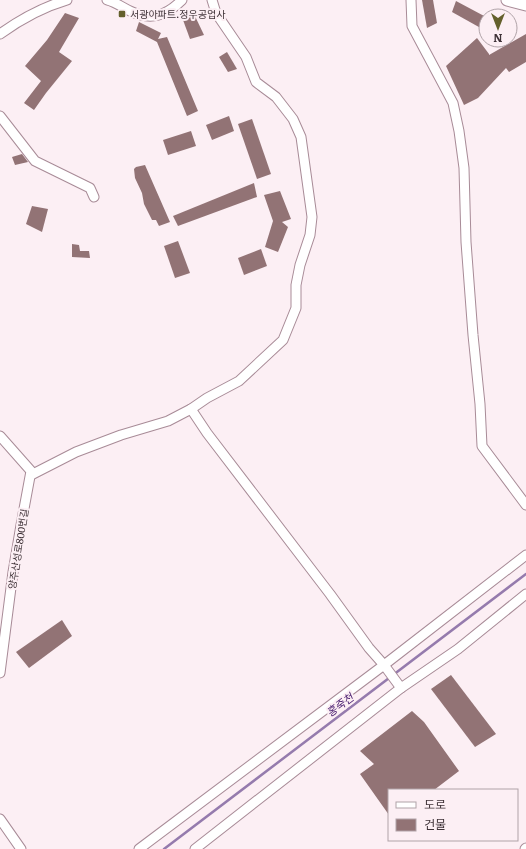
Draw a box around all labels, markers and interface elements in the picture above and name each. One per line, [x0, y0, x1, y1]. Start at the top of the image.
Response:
place label: 서광아파트.정우공업사 [130, 6, 226, 21]
north arrow [478, 8, 518, 48]
marker: 서광아파트.정우공업사 [117, 9, 127, 19]
text: N [493, 31, 503, 47]
street label: 양주산성로800번길 [4, 508, 31, 590]
water label: 홍죽천 [322, 688, 358, 720]
legend [388, 789, 518, 841]
text: 도로 [424, 795, 446, 813]
text: 건물 [424, 815, 446, 833]

